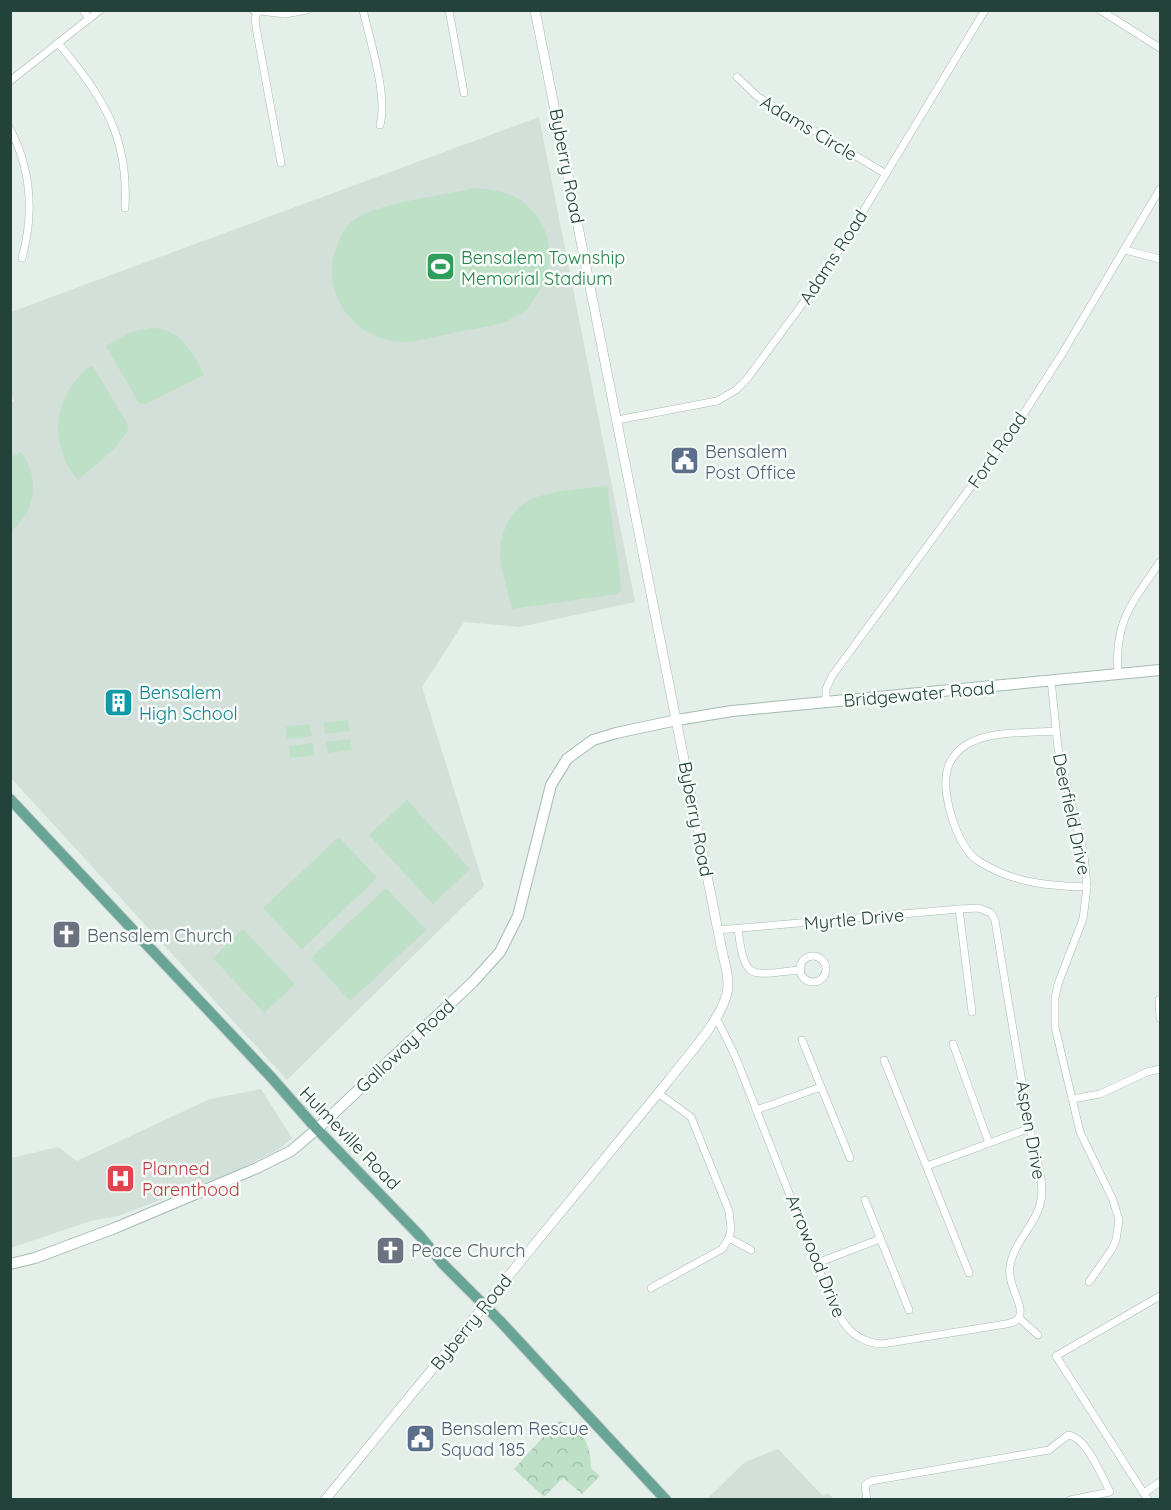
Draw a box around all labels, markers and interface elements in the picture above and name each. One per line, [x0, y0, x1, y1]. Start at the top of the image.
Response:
street label: Adams Circle [756, 90, 862, 166]
street label: Byberry Road [545, 107, 589, 225]
street label: Adams Road [794, 205, 872, 309]
place label: Bensalem Township Memorial Stadium [461, 246, 625, 290]
sports icon: Bensalem Township Memorial Stadium [424, 251, 456, 283]
street label: Ford Road [962, 407, 1032, 493]
place label: Bensalem Post Office [705, 440, 796, 484]
public building icon: Bensalem Post Office [668, 445, 700, 477]
street label: Bridgewater Road [842, 676, 996, 712]
place label: Bensalem High School [139, 681, 238, 725]
building icon: Bensalem High School [102, 686, 134, 718]
street label: Deerfield Drive [1048, 751, 1096, 877]
street label: Byberry Road [674, 760, 718, 878]
street label: Myrtle Drive [803, 903, 905, 935]
church icon: Bensalem Church [50, 919, 82, 951]
place label: Bensalem Church [87, 924, 233, 947]
street label: Galloway Road [351, 994, 459, 1098]
street label: Aspen Drive [1011, 1079, 1051, 1181]
street label: Hulmeville Road [295, 1081, 405, 1195]
place label: Planned Parenthood [142, 1157, 240, 1201]
hospital icon: Planned Parenthood [105, 1162, 137, 1194]
street label: Arrowood Drive [781, 1191, 851, 1321]
church icon: Peace Church [374, 1234, 406, 1266]
place label: Peace Church [411, 1239, 525, 1262]
street label: Byberry Road [425, 1269, 517, 1375]
place label: Bensalem Rescue Squad 185 [441, 1417, 589, 1461]
public building icon: Bensalem Rescue Squad 185 [404, 1422, 436, 1454]

